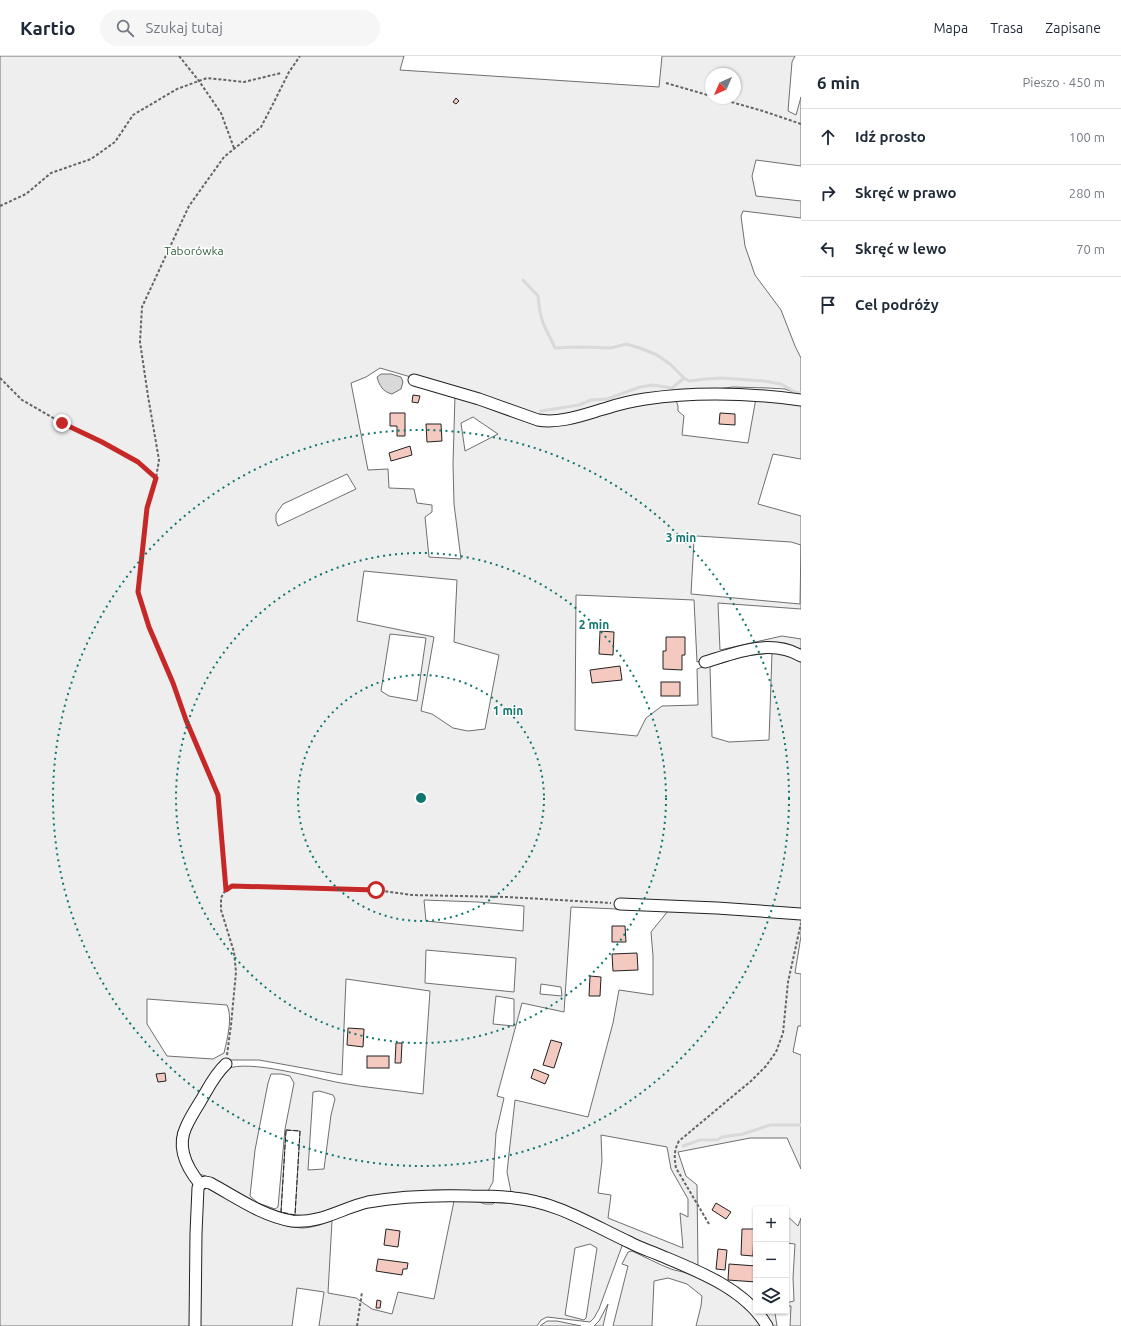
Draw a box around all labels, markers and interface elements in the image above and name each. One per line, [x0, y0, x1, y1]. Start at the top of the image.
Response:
search box [100, 10, 380, 46]
text: Kartio [20, 17, 76, 39]
icon: search [114, 17, 136, 39]
text: Szukaj tutaj [146, 19, 223, 36]
text: Mapa [933, 20, 968, 36]
text: Trasa [990, 20, 1023, 36]
text: Zapisane [1045, 20, 1101, 36]
north arrow [705, 68, 741, 104]
text: 6 min [817, 73, 860, 92]
text: Pieszo · 450 m [1022, 75, 1105, 89]
icon: ahead [817, 126, 839, 148]
text: Idź prosto [855, 128, 926, 145]
text: 100 m [1069, 130, 1105, 144]
icon: right [817, 182, 839, 204]
text: Skręć w prawo [855, 184, 957, 201]
text: 280 m [1069, 186, 1105, 200]
icon: left [817, 238, 839, 260]
text: Skręć w lewo [855, 240, 947, 257]
text: 70 m [1076, 242, 1105, 256]
park label: Taborówka [164, 244, 224, 257]
icon: arrive [817, 294, 839, 316]
text: Cel podróży [855, 296, 939, 313]
route end [53, 414, 71, 432]
text: 3 min [666, 531, 696, 544]
text: 2 min [579, 618, 609, 631]
text: 1 min [493, 704, 523, 717]
centre of rings [414, 791, 428, 805]
route start [367, 881, 385, 899]
map controls [753, 1206, 789, 1314]
button: + [753, 1206, 789, 1242]
button: − [753, 1242, 789, 1278]
button: layers [753, 1278, 789, 1314]

